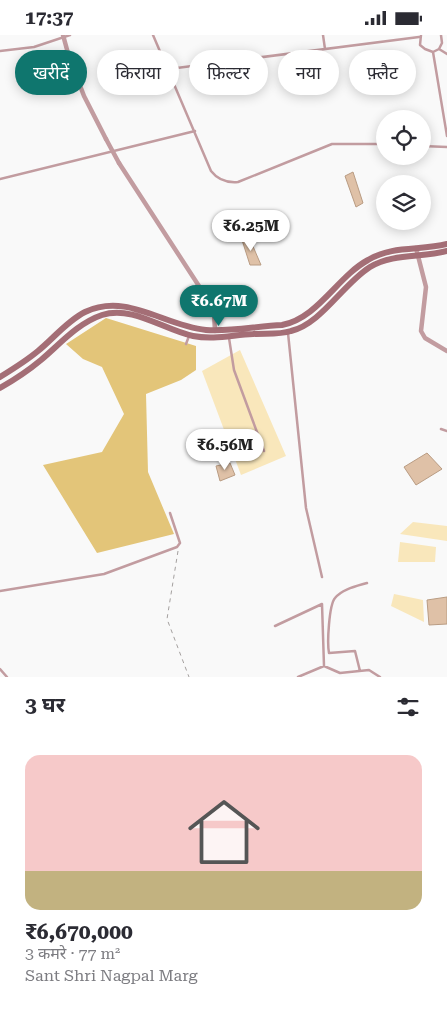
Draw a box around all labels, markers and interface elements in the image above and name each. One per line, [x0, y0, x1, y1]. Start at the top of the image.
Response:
text: 17:37 [25, 6, 74, 29]
chip: खरीदें [15, 50, 87, 95]
chip: किराया [97, 50, 179, 95]
chip: फ़िल्टर [189, 50, 268, 95]
chip: नया [278, 50, 339, 95]
chip: फ़्लैट [349, 50, 416, 95]
map controls [376, 110, 431, 230]
button: locate [376, 110, 431, 165]
button: layers [376, 175, 431, 230]
pin: ₹6.25M [210, 209, 292, 252]
text: ₹6.25M [223, 216, 279, 235]
pin: ₹6.67M [178, 285, 260, 327]
text: ₹6.67M [191, 291, 247, 310]
pin: ₹6.56M [184, 429, 266, 471]
text: ₹6.56M [197, 435, 253, 454]
text: 3 घर [25, 693, 65, 717]
icon: filters [394, 693, 422, 721]
icon: home [179, 787, 269, 877]
text: ₹6,670,000 [25, 920, 133, 944]
text: 3 कमरे · 77 m² [25, 944, 120, 963]
text: Sant Shri Nagpal Marg [25, 966, 198, 985]

